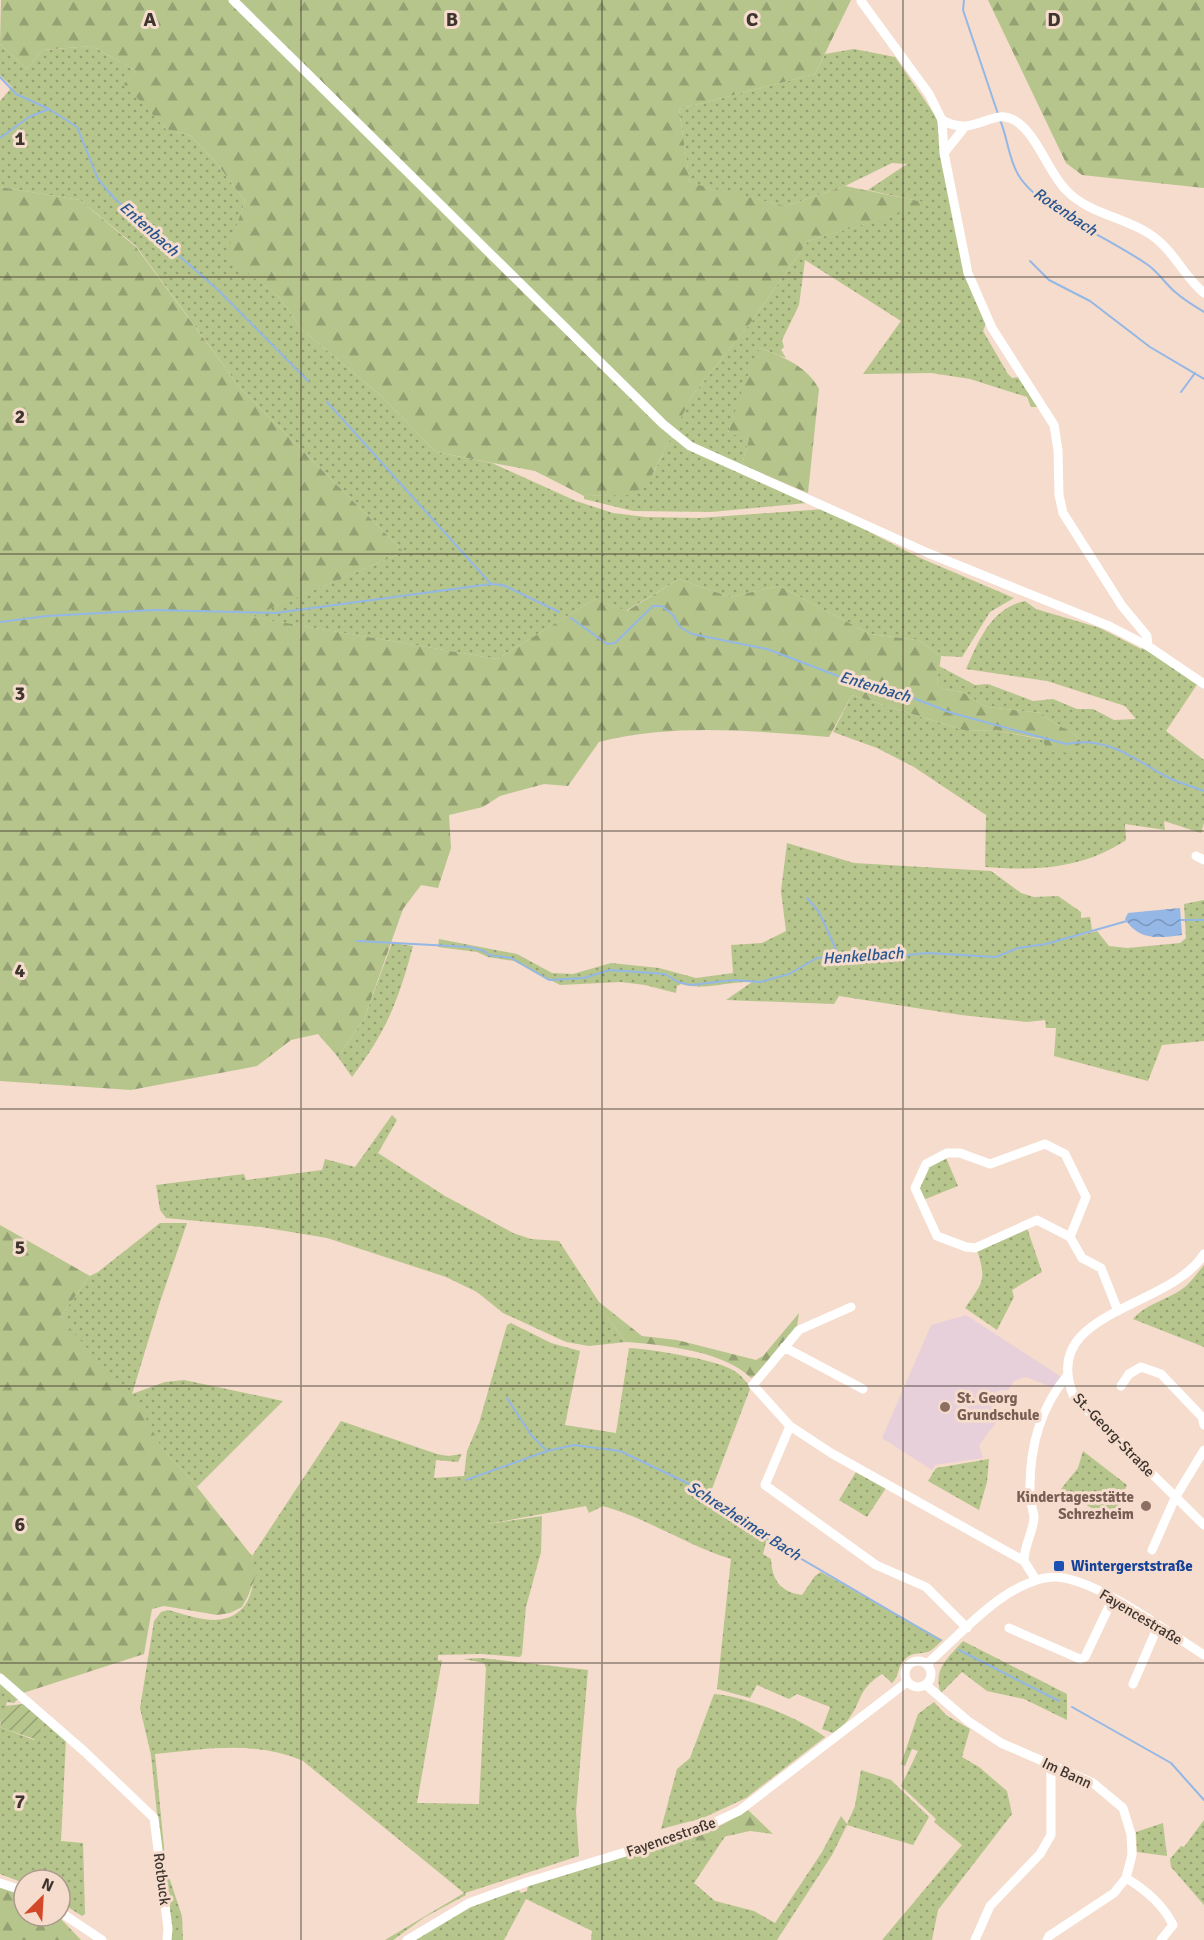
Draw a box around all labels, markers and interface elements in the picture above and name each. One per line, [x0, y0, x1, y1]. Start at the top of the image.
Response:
text: A [144, 7, 157, 32]
text: B [446, 7, 458, 32]
text: C [746, 7, 758, 32]
text: D [1047, 7, 1061, 32]
text: 1 [15, 126, 26, 151]
water label: Rotenbach [1029, 183, 1102, 241]
water label: Entenbach [115, 197, 184, 262]
text: 2 [15, 404, 25, 429]
water label: Entenbach [837, 667, 914, 708]
text: 3 [15, 681, 25, 706]
water label: Henkelbach [822, 943, 905, 969]
text: 4 [15, 958, 26, 983]
text: 5 [15, 1235, 25, 1260]
place label: St. Georg Grundschule [957, 1389, 1039, 1424]
street label: St.-Georg-Straße [1069, 1389, 1159, 1481]
marker: St. Georg Grundschule [938, 1400, 952, 1414]
water label: Schrezheimer Bach [684, 1477, 805, 1566]
place label: Kindertagesstätte Schrezheim [1016, 1488, 1134, 1523]
marker: Kindertagesstätte Schrezheim [1139, 1499, 1153, 1513]
text: 6 [15, 1512, 26, 1537]
place label: Wintergerststraße [1071, 1557, 1193, 1575]
marker: Wintergerststraße [1052, 1559, 1066, 1573]
street label: Fayencestraße [1096, 1585, 1186, 1649]
street label: Im Bann [1039, 1754, 1095, 1792]
text: 7 [15, 1789, 26, 1814]
street label: Fayencestraße [624, 1813, 718, 1861]
street label: Rotbuck [150, 1852, 174, 1907]
north arrow [12, 1868, 72, 1928]
text: N [39, 1874, 57, 1897]

